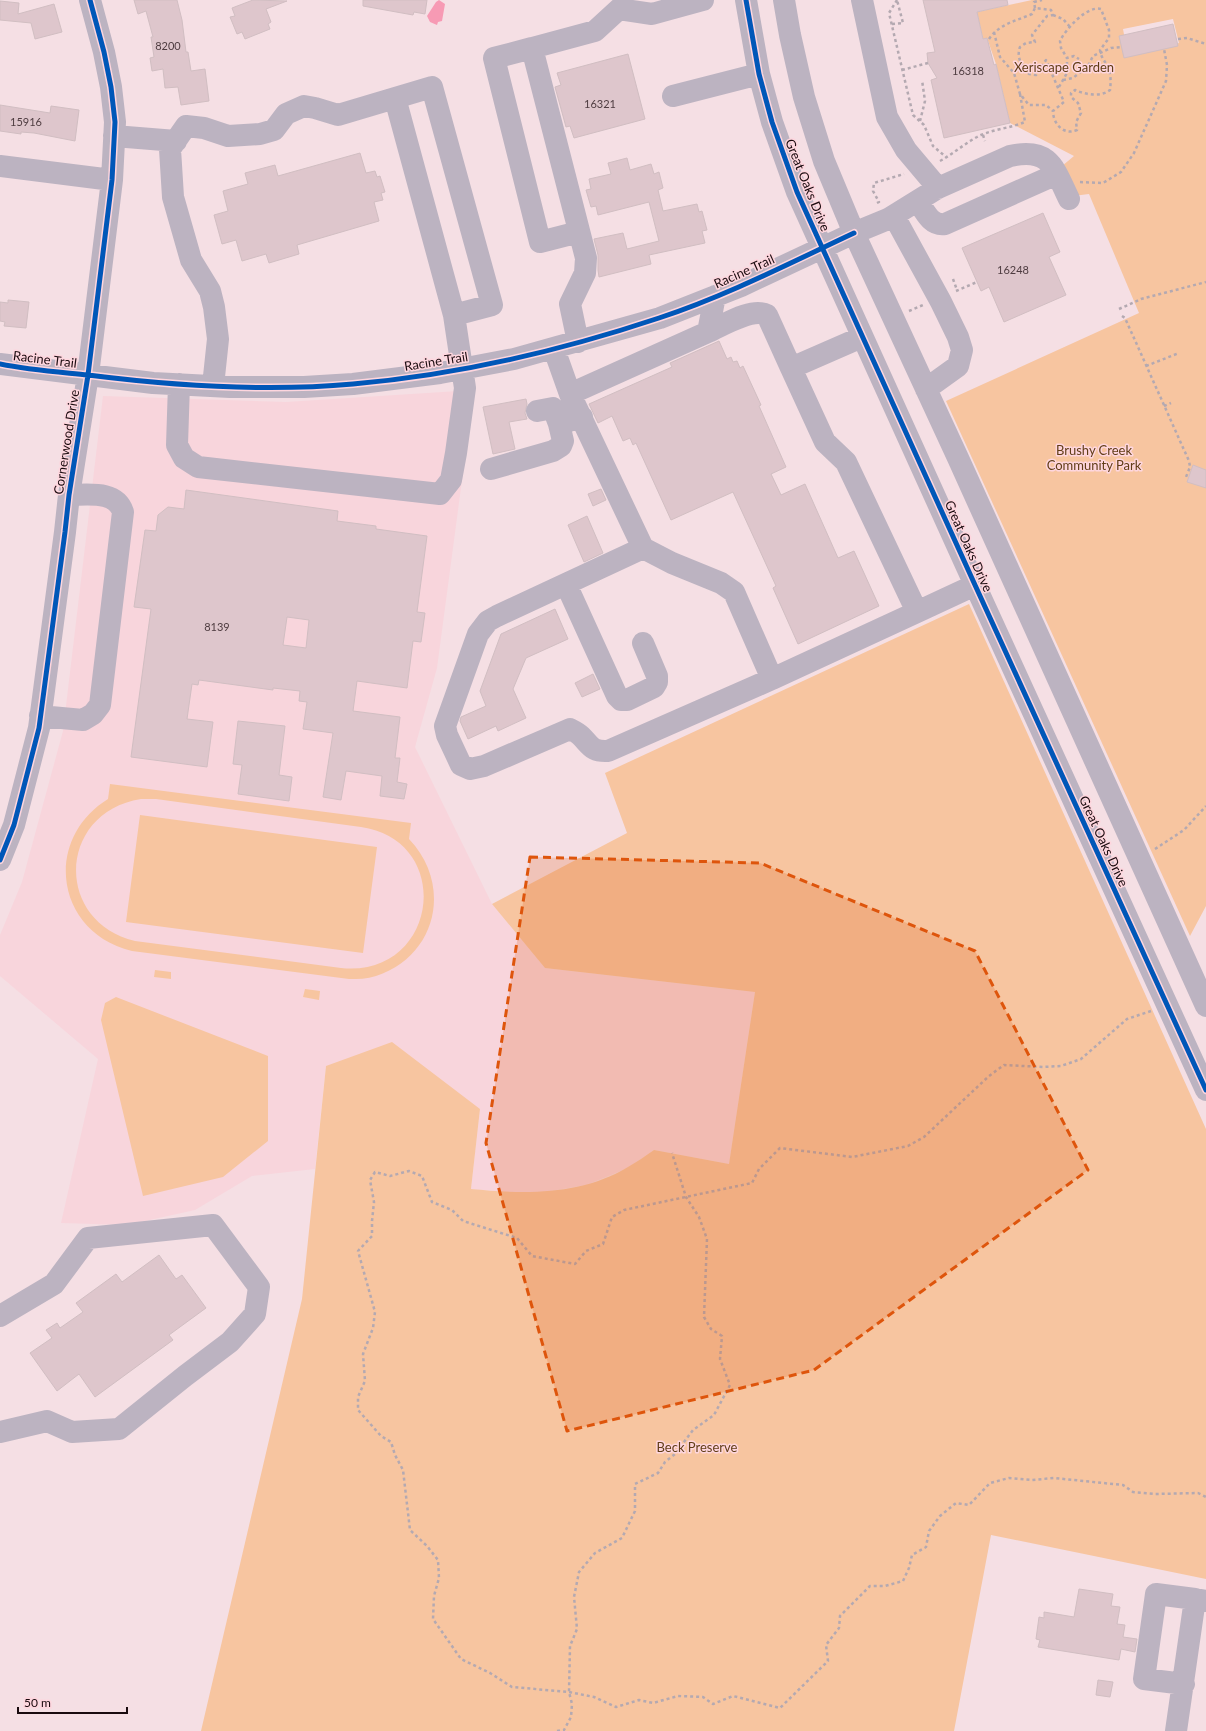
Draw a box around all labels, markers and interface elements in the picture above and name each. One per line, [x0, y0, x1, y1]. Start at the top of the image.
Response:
house number: 8200 [155, 39, 181, 52]
park label: Xeriscape Garden [1014, 59, 1114, 75]
house number: 16318 [952, 64, 984, 77]
house number: 16321 [584, 97, 616, 110]
house number: 15916 [10, 115, 42, 128]
street label: Great Oaks Drive [782, 136, 834, 234]
street label: Racine Trail [711, 251, 777, 291]
house number: 16248 [997, 263, 1029, 276]
street label: Racine Trail [12, 347, 78, 371]
street label: Racine Trail [403, 348, 469, 374]
street label: Cornerwood Drive [50, 388, 82, 496]
park label: Brushy Creek Community Park [1047, 442, 1142, 473]
street label: Great Oaks Drive [942, 498, 996, 594]
house number: 8139 [204, 620, 230, 633]
street label: Great Oaks Drive [1076, 793, 1132, 889]
park label: Beck Preserve [657, 1439, 738, 1455]
scale bar [18, 1689, 127, 1715]
text: 50 m [24, 1695, 51, 1710]

